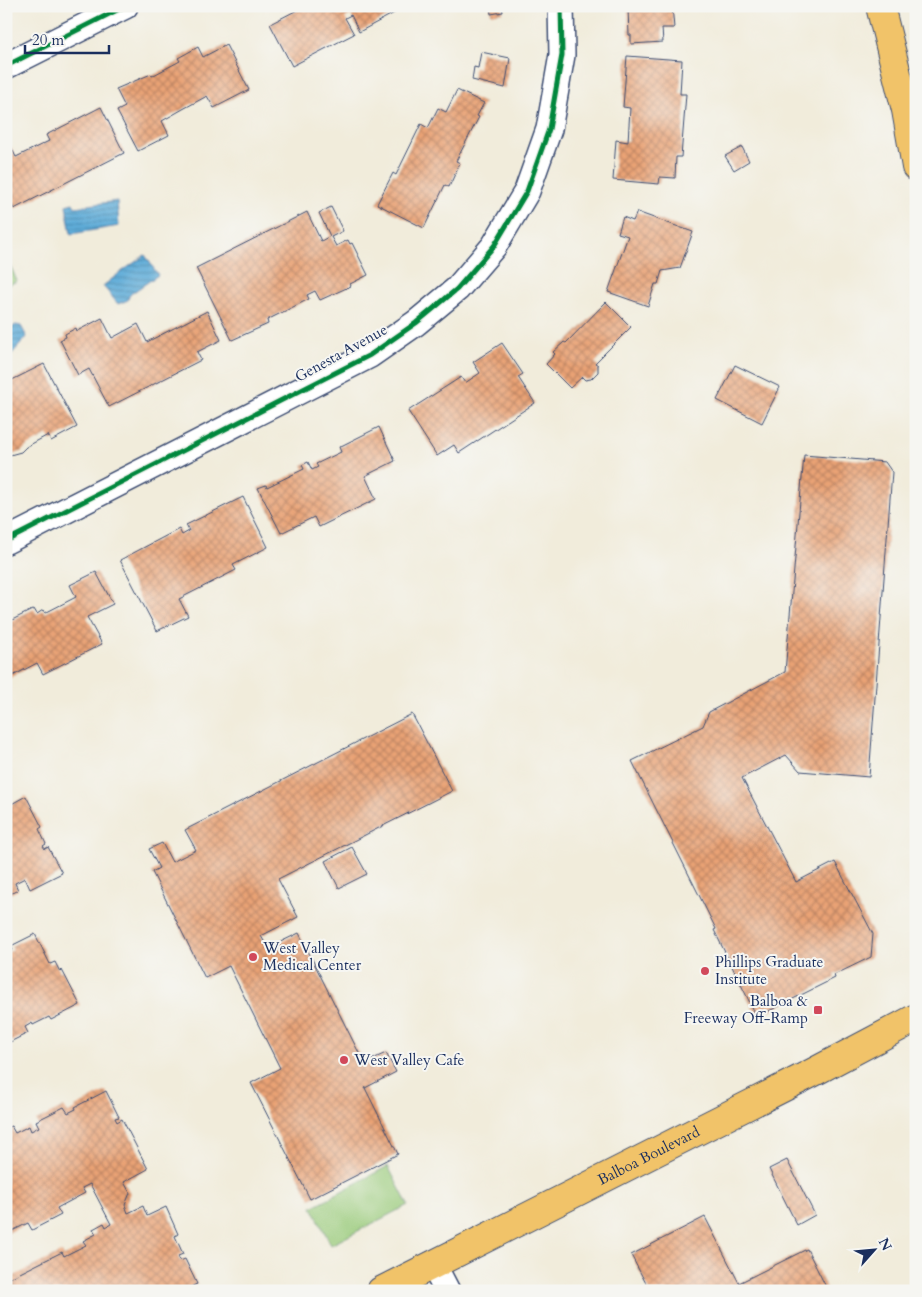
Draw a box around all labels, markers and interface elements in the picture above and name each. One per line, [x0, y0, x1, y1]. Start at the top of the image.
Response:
scale bar [25, 22, 109, 54]
text: 20 m [32, 30, 64, 50]
street label: Genesta Avenue [291, 319, 391, 387]
place label: West Valley Medical Center [262, 938, 362, 975]
marker: West Valley Medical Center [247, 951, 259, 963]
place label: Phillips Graduate Institute [715, 952, 823, 989]
marker: Phillips Graduate Institute [699, 965, 711, 977]
place label: Balboa & Freeway Off-Ramp [684, 991, 808, 1028]
marker: Balboa & Freeway Off-Ramp [812, 1004, 824, 1016]
place label: West Valley Cafe [353, 1050, 465, 1070]
marker: West Valley Cafe [338, 1054, 350, 1066]
street label: Balboa Boulevard [594, 1121, 703, 1190]
north arrow [850, 1224, 900, 1274]
text: N [874, 1235, 896, 1254]

